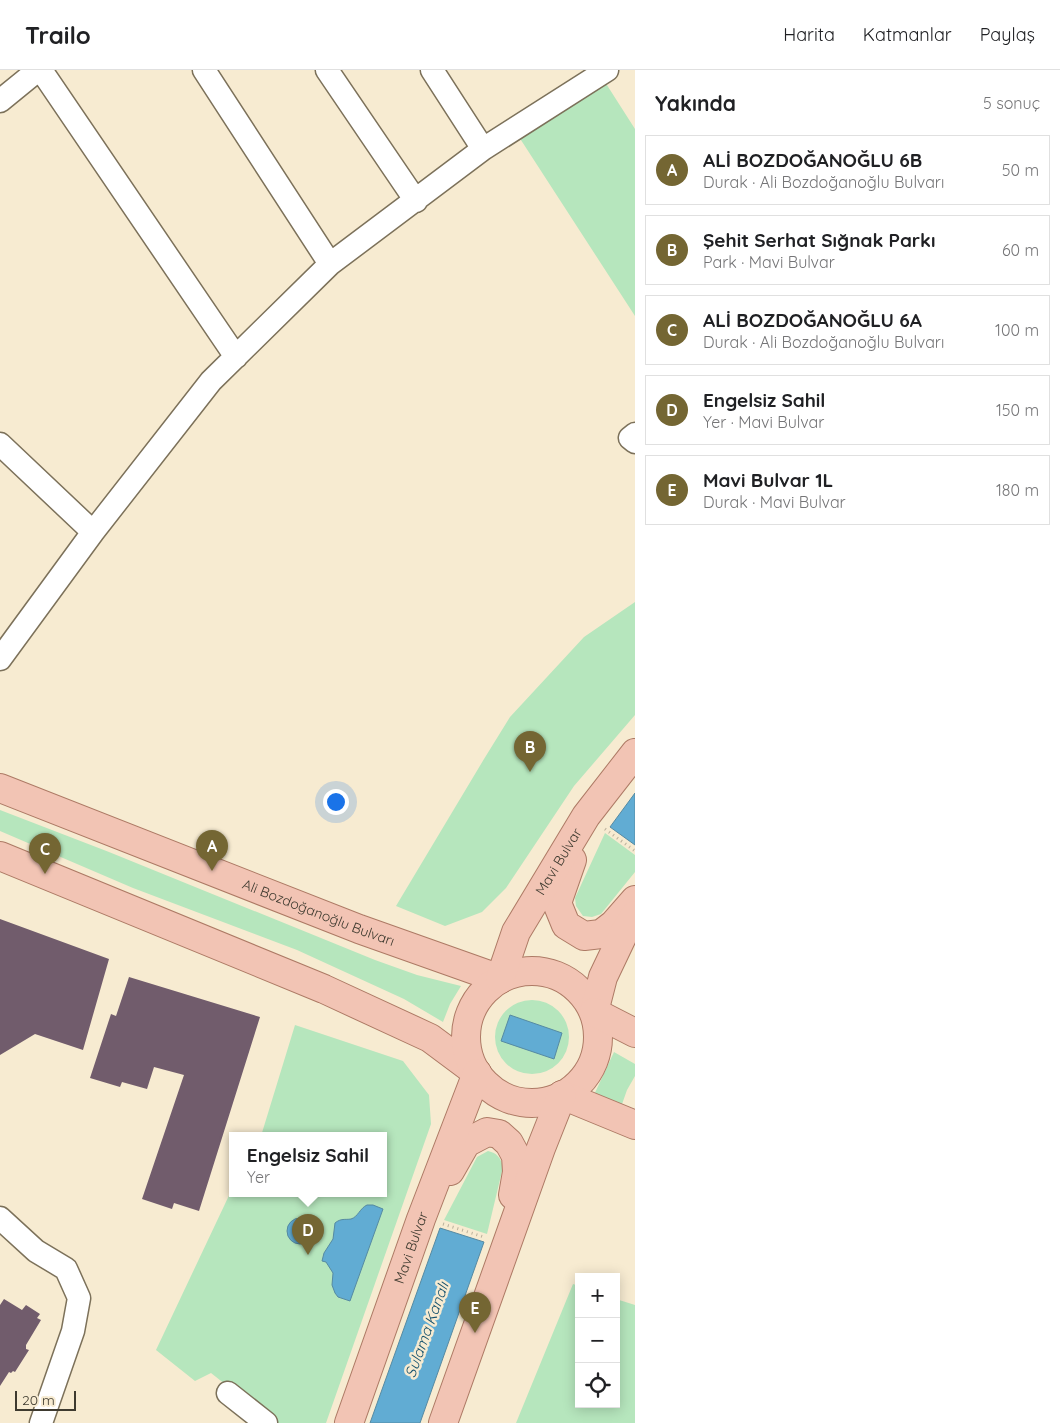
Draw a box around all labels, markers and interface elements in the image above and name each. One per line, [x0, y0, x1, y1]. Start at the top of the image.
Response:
text: Trailo [25, 20, 91, 50]
text: Harita [783, 23, 835, 46]
text: Katmanlar [863, 23, 952, 46]
text: Paylaş [980, 23, 1035, 46]
text: Yakında [655, 90, 736, 116]
text: 5 sonuç [983, 93, 1040, 113]
text: ALİ BOZDOĞANOĞLU 6B [703, 148, 922, 172]
text: A [667, 160, 677, 180]
text: 50 m [1002, 160, 1039, 180]
text: Durak · Ali Bozdoğanoğlu Bulvarı [703, 172, 944, 192]
text: Şehit Serhat Sığnak Parkı [703, 228, 935, 252]
text: B [667, 240, 677, 260]
text: 60 m [1002, 240, 1039, 260]
text: Park · Mavi Bulvar [703, 252, 835, 272]
text: ALİ BOZDOĞANOĞLU 6A [703, 308, 922, 332]
text: C [667, 320, 677, 340]
text: 100 m [995, 320, 1039, 340]
text: Durak · Ali Bozdoğanoğlu Bulvarı [703, 332, 944, 352]
text: Engelsiz Sahil [703, 388, 825, 412]
text: D [666, 400, 678, 420]
text: 150 m [996, 400, 1039, 420]
text: Yer · Mavi Bulvar [703, 412, 824, 432]
text: Mavi Bulvar 1L [703, 468, 833, 492]
text: E [667, 480, 677, 500]
text: 180 m [996, 480, 1039, 500]
text: Durak · Mavi Bulvar [703, 492, 846, 512]
pin: B [514, 731, 546, 772]
your location [323, 789, 349, 815]
street label: Mavi Bulvar [531, 824, 586, 898]
pin: A [196, 830, 228, 871]
pin: C [29, 833, 61, 874]
street label: Ali Bozdoğanoğlu Bulvarı [240, 875, 397, 950]
popup [229, 1132, 387, 1197]
text: Engelsiz Sahil [247, 1143, 369, 1167]
text: Yer [247, 1167, 270, 1187]
street label: Mavi Bulvar [390, 1208, 432, 1286]
pin: D [292, 1214, 324, 1255]
map controls [575, 1273, 620, 1408]
button: + [575, 1273, 620, 1318]
water label: Sulama Kanalı [400, 1279, 453, 1380]
pin: E [459, 1292, 491, 1333]
button: − [575, 1318, 620, 1363]
button: locate [575, 1363, 620, 1408]
scale bar [15, 1388, 76, 1411]
text: 20 m [22, 1391, 55, 1409]

